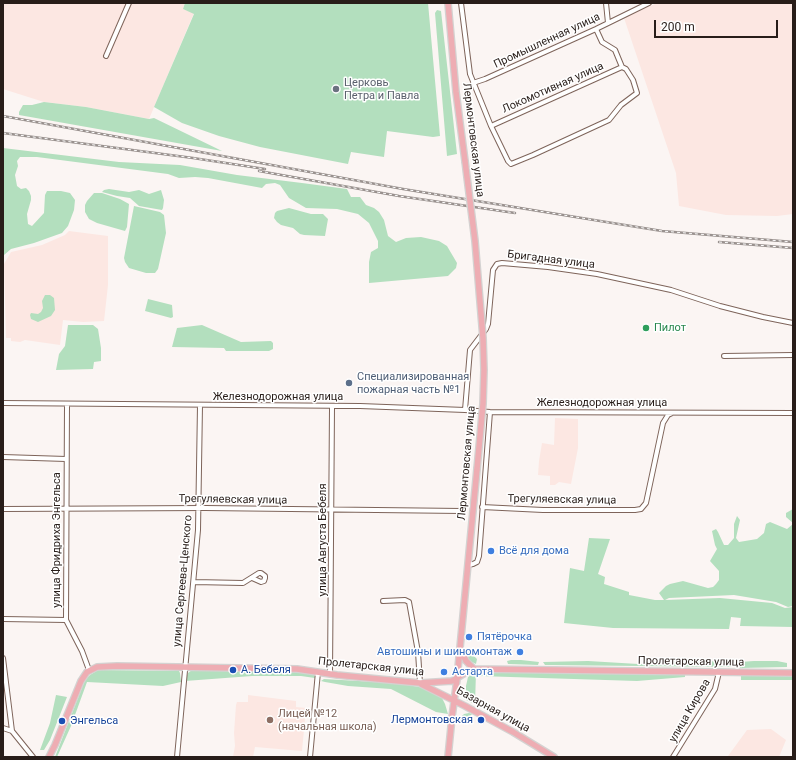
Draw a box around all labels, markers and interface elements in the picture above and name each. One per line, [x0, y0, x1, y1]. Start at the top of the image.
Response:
street label: Промышленная улица [492, 11, 602, 71]
scale bar [656, 12, 780, 38]
text: 200 m [661, 20, 695, 34]
street label: Локомотивная улица [500, 60, 606, 116]
place label: Церковь Петра и Павла [344, 76, 419, 102]
street label: Лермонтовская улица [459, 82, 487, 198]
marker: Церковь Петра и Павла [331, 84, 341, 94]
street label: Бригадная улица [507, 248, 595, 272]
place label: Пилот [654, 321, 686, 335]
marker: Пилот [641, 323, 651, 333]
place label: Специализированная пожарная часть №1 [357, 370, 469, 396]
marker: Специализированная пожарная часть №1 [344, 378, 354, 388]
street label: Железнодорожная улица [213, 390, 343, 404]
street label: Железнодорожная улица [537, 396, 667, 410]
street label: Лермонтовская улица [455, 405, 479, 521]
street label: улица Фридриха Энгельса [50, 472, 64, 608]
street label: улица Августа Бебеля [316, 484, 330, 596]
street label: Трегуляевская улица [179, 492, 287, 508]
street label: Трегуляевская улица [508, 492, 616, 508]
street label: улица Сергеева-Ценского [171, 514, 195, 648]
place label: Всё для дома [499, 544, 569, 558]
marker: Всё для дома [486, 546, 496, 556]
place label: Пятёрочка [477, 630, 532, 644]
marker: Пятёрочка [464, 632, 474, 642]
place label: Автошины и шиномонтаж [377, 645, 512, 659]
marker: Автошины и шиномонтаж [515, 647, 525, 657]
street label: Пролетарская улица [638, 654, 744, 670]
street label: Пролетарская улица [317, 655, 425, 679]
place label: А. Бебеля [241, 663, 291, 677]
marker: А. Бебеля [228, 665, 238, 675]
place label: Астарта [452, 665, 493, 679]
marker: Астарта [439, 667, 449, 677]
street label: улица Кирова [667, 677, 713, 745]
street label: Базарная улица [454, 684, 532, 736]
place label: Лицей №12 (начальная школа) [278, 707, 377, 733]
place label: Лермонтовская [391, 713, 473, 727]
place label: Энгельса [70, 714, 118, 728]
marker: Лицей №12 (начальная школа) [265, 715, 275, 725]
marker: Лермонтовская [476, 715, 486, 725]
marker: Энгельса [57, 716, 67, 726]

